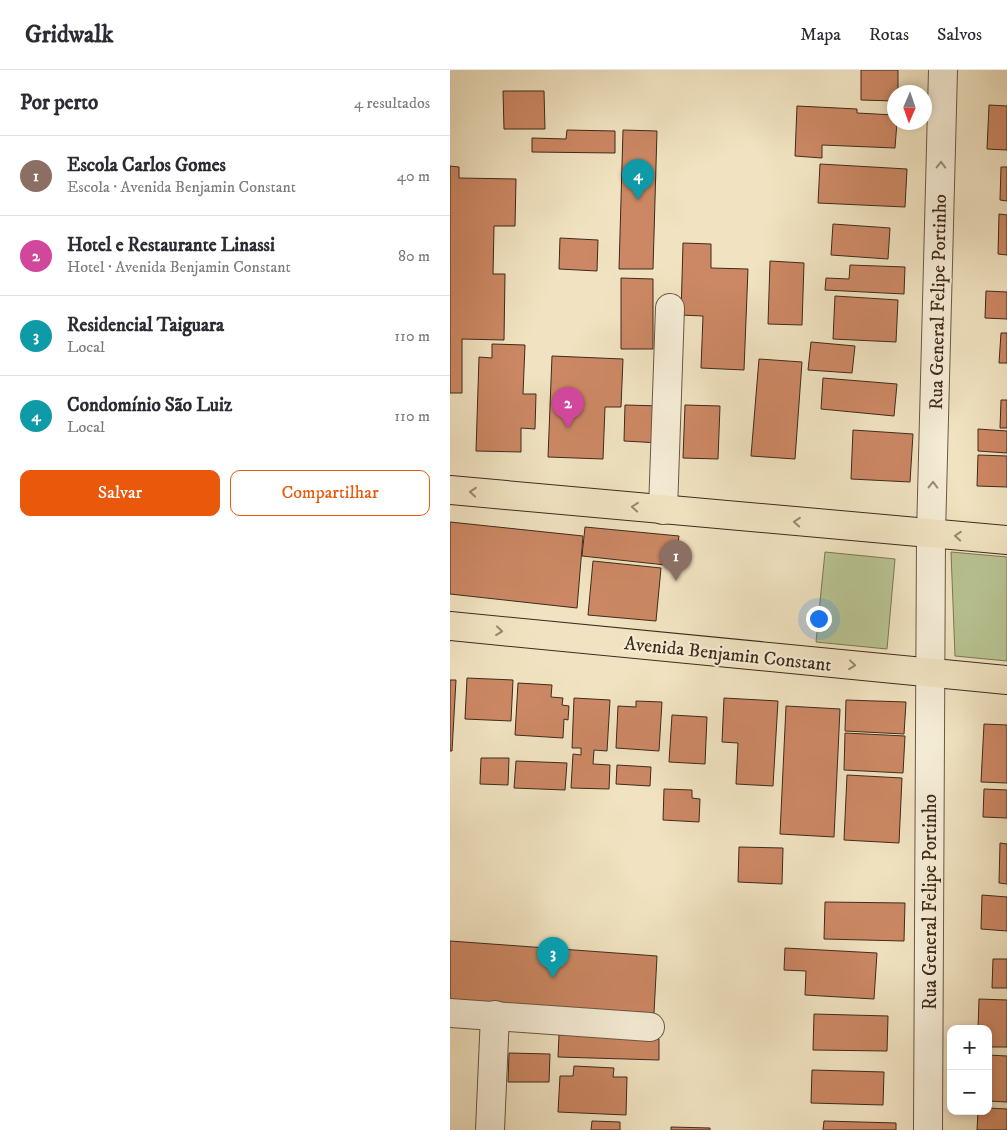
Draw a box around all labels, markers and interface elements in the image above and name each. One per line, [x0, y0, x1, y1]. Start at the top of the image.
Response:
text: Gridwalk [25, 20, 113, 50]
text: Mapa [800, 24, 841, 46]
text: Rotas [869, 24, 909, 46]
text: Salvos [937, 24, 982, 46]
north arrow [887, 85, 932, 130]
text: Por perto [20, 90, 98, 116]
text: 4 resultados [354, 93, 430, 113]
text: Escola Carlos Gomes [67, 154, 226, 177]
pin: 4 [622, 159, 654, 200]
one-way arrow [935, 161, 946, 169]
text: 1 [33, 166, 39, 186]
text: 40 m [397, 166, 430, 186]
text: Escola · Avenida Benjamin Constant [67, 177, 296, 197]
street label: Rua General Felipe Portinho [925, 194, 952, 410]
text: Hotel e Restaurante Linassi [67, 234, 275, 257]
text: 2 [32, 246, 40, 266]
text: 80 m [398, 246, 430, 266]
text: Hotel · Avenida Benjamin Constant [67, 257, 291, 277]
text: Residencial Taiguara [67, 314, 224, 337]
text: 3 [33, 326, 39, 346]
text: 110 m [394, 326, 430, 346]
text: Local [67, 337, 105, 357]
pin: 2 [552, 387, 584, 428]
text: Condomínio São Luiz [67, 394, 232, 417]
text: 4 [31, 406, 41, 426]
text: 110 m [394, 406, 430, 426]
text: Local [67, 417, 105, 437]
button: Salvar [20, 470, 220, 516]
button: Compartilhar [230, 470, 430, 516]
one-way arrow [927, 481, 938, 489]
one-way arrow [469, 487, 477, 498]
one-way arrow [630, 502, 638, 513]
one-way arrow [792, 516, 800, 527]
one-way arrow [954, 530, 962, 541]
pin: 1 [660, 540, 692, 581]
your location [806, 606, 832, 632]
one-way arrow [495, 625, 503, 636]
street label: Avenida Benjamin Constant [623, 632, 833, 677]
one-way arrow [848, 660, 856, 671]
street label: Rua General Felipe Portinho [919, 794, 942, 1010]
pin: 3 [537, 937, 569, 978]
map controls [947, 1025, 992, 1115]
button: + [947, 1025, 992, 1070]
button: − [947, 1070, 992, 1115]

